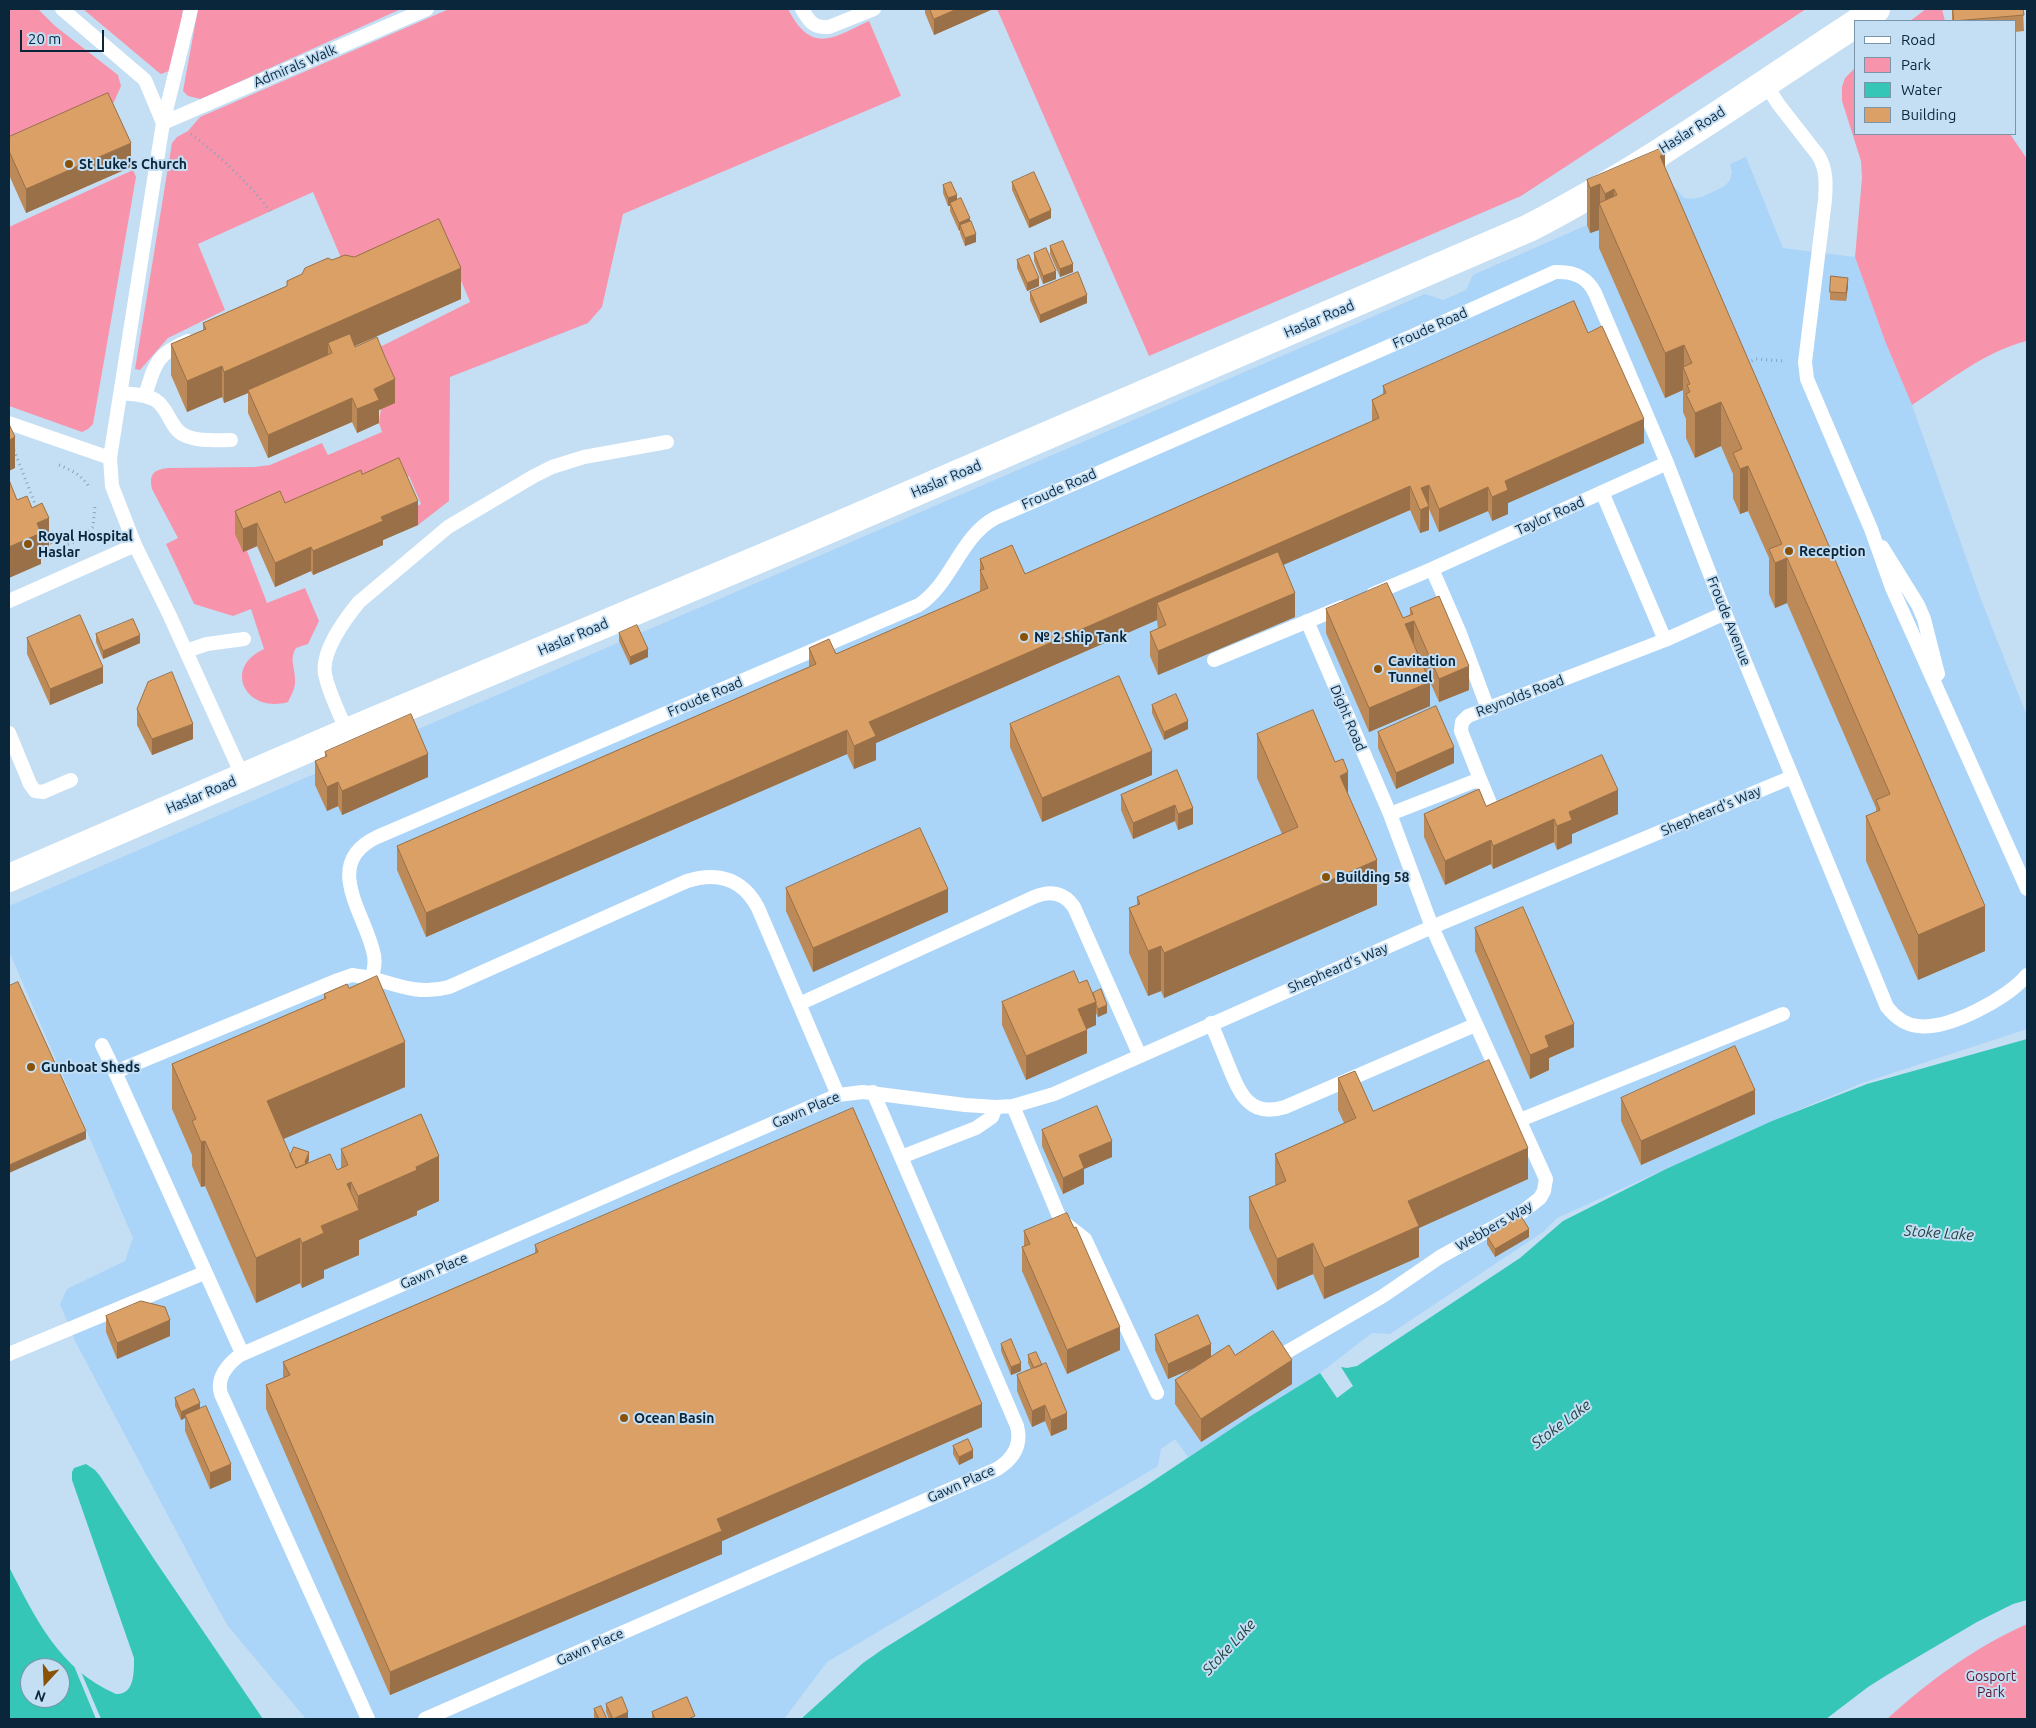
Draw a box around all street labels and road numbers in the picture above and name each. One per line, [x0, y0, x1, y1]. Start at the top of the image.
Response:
street label: Admirals Walk [251, 41, 339, 91]
street label: Haslar Road [1656, 103, 1728, 157]
street label: Haslar Road [1281, 297, 1357, 341]
street label: Froude Road [1390, 304, 1470, 352]
street label: Haslar Road [908, 457, 984, 501]
street label: Froude Road [1019, 465, 1099, 513]
street label: Taylor Road [1513, 493, 1587, 539]
street label: Froude Avenue [1703, 574, 1755, 668]
street label: Haslar Road [535, 615, 611, 659]
street label: Reynolds Road [1474, 672, 1566, 720]
street label: Froude Road [665, 674, 745, 720]
street label: Dight Road [1327, 682, 1369, 754]
street label: Haslar Road [163, 773, 239, 817]
street label: Shepheard's Way [1659, 782, 1763, 840]
street label: Shepheard's Way [1286, 939, 1390, 997]
street label: Gawn Place [770, 1088, 842, 1132]
street label: Webbers Way [1453, 1197, 1535, 1255]
street label: Gawn Place [398, 1249, 470, 1293]
street label: Gawn Place [925, 1462, 997, 1506]
street label: Gawn Place [554, 1625, 626, 1669]

